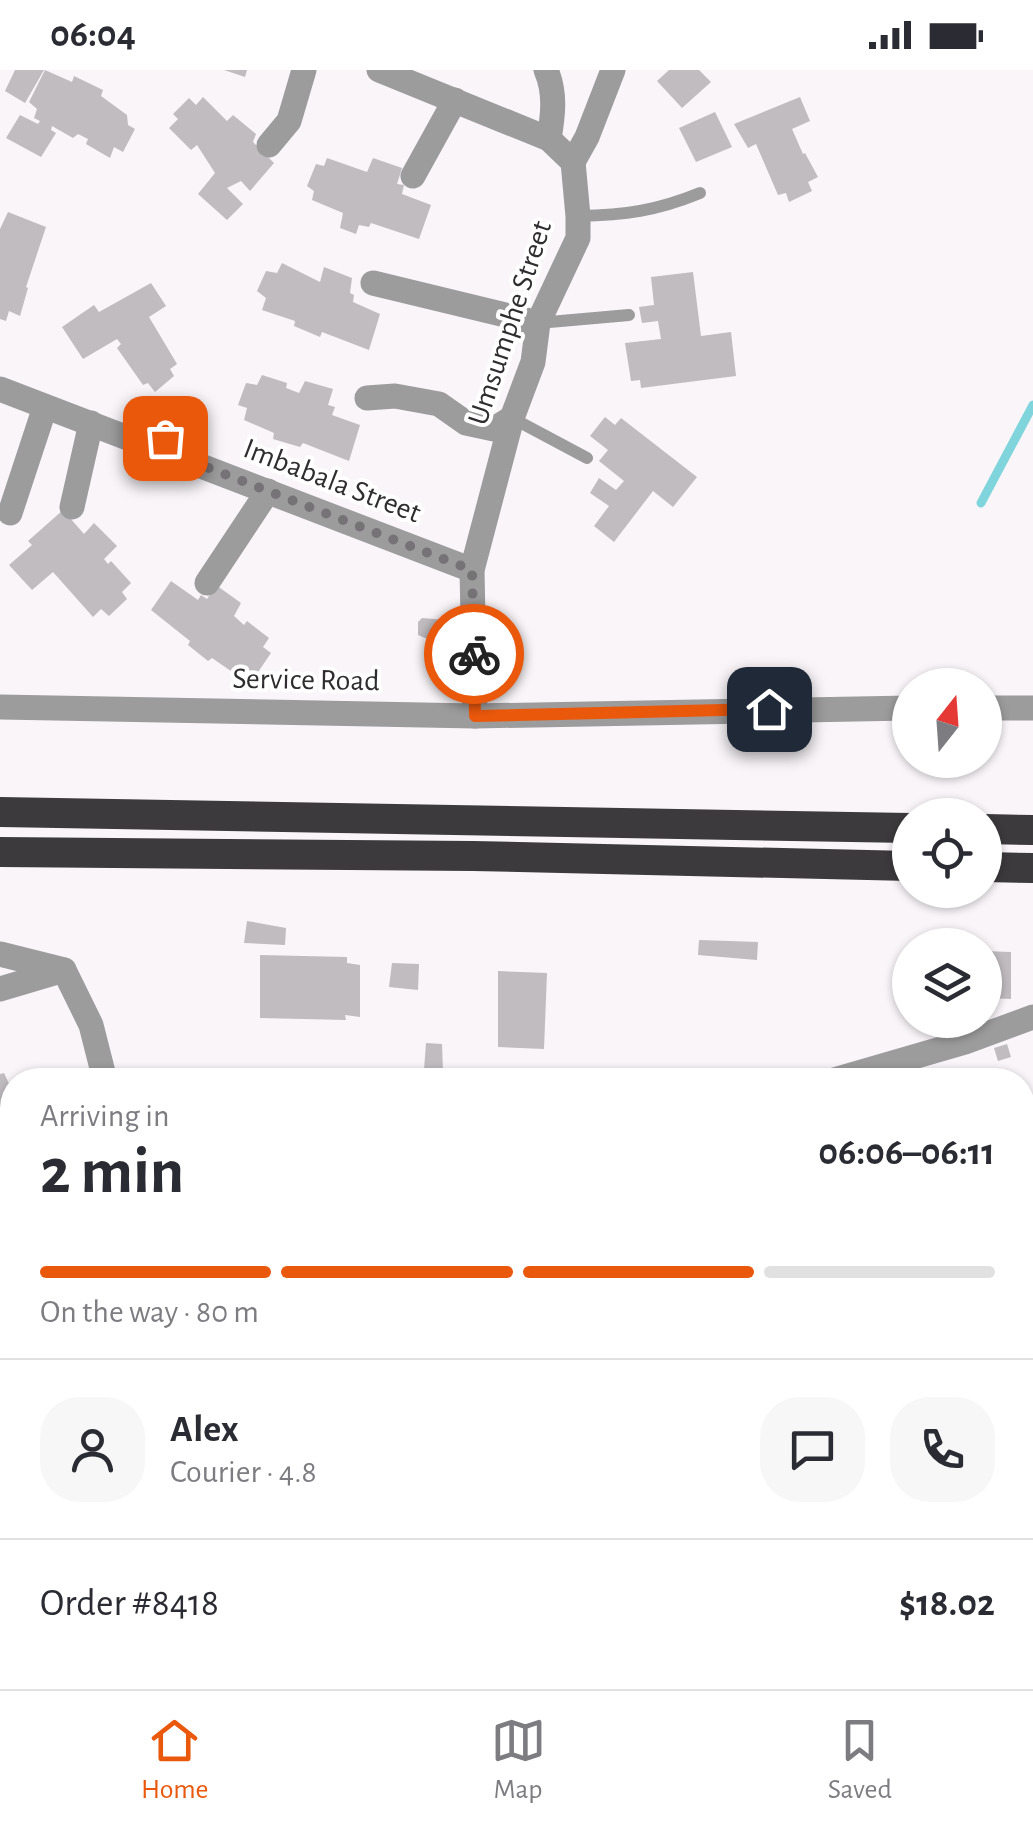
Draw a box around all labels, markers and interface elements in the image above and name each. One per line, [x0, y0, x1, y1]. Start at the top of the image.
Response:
text: 06:04 [50, 16, 136, 54]
street label: Umsumphe Street [463, 217, 557, 429]
pin [123, 396, 208, 481]
icon: bag [138, 411, 193, 466]
street label: Imbabala Street [239, 433, 425, 529]
courier [424, 604, 524, 704]
icon: bike [447, 627, 502, 682]
street label: Service Road [232, 664, 380, 696]
pin [727, 667, 812, 752]
north arrow [892, 668, 1002, 778]
map controls [892, 668, 1002, 1038]
icon: home [742, 682, 797, 737]
button: locate [892, 798, 1002, 908]
button: layers [892, 928, 1002, 1038]
text: Arriving in [40, 1100, 169, 1132]
text: 06:06–06:11 [818, 1134, 995, 1172]
text: 2 min [40, 1140, 184, 1205]
text: On the way · 80 m [40, 1296, 259, 1328]
button: person [40, 1397, 145, 1502]
button: chat [760, 1397, 865, 1502]
button: phone [890, 1397, 995, 1502]
text: Alex [170, 1411, 239, 1449]
text: Courier · 4.8 [170, 1456, 317, 1488]
text: Order #8418 [40, 1585, 219, 1623]
text: $18.02 [899, 1585, 995, 1623]
tab: Home [141, 1713, 208, 1807]
tab: Map [491, 1713, 546, 1807]
tab: Saved [828, 1713, 892, 1807]

